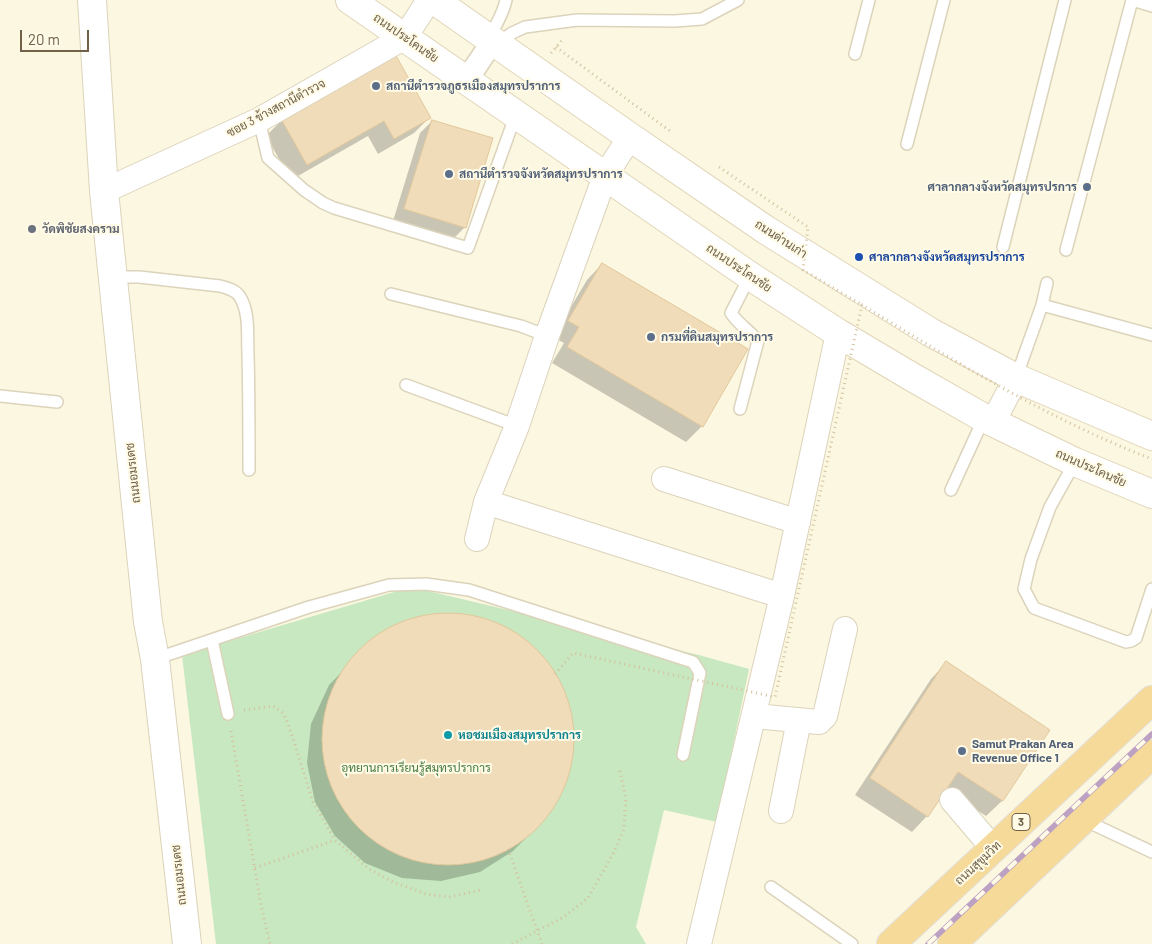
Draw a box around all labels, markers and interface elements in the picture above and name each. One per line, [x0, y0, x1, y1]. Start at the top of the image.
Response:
street label: ถนนประโคนชัย [371, 10, 441, 66]
scale bar [22, 20, 91, 52]
text: 20 m [28, 30, 60, 48]
street label: ซอย 3 ข้างสถานีตำรวจ [224, 76, 328, 140]
place label: สถานีตำรวจภูธรเมืองสมุทรปราการ [386, 79, 560, 93]
marker: สถานีตำรวจภูธรเมืองสมุทรปราการ [370, 80, 382, 92]
place label: สถานีตำรวจจังหวัดสมุทรปราการ [459, 167, 623, 181]
marker: สถานีตำรวจจังหวัดสมุทรปราการ [443, 168, 455, 180]
place label: ศาลากลางจังหวัดสมุทรปรการ [928, 180, 1077, 194]
marker: ศาลากลางจังหวัดสมุทรปรการ [1081, 181, 1093, 193]
street label: ถนนด่านเก่า [752, 217, 810, 261]
place label: วัดพิชัยสงคราม [42, 222, 120, 236]
marker: วัดพิชัยสงคราม [26, 223, 38, 235]
street label: ถนนประโคนชัย [704, 241, 774, 295]
place label: ศาลากลางจังหวัดสมุทรปราการ [869, 250, 1025, 264]
marker: ศาลากลางจังหวัดสมุทรปราการ [853, 251, 865, 263]
place label: กรมที่ดินสมุทรปราการ [661, 330, 773, 344]
marker: กรมที่ดินสมุทรปราการ [645, 331, 657, 343]
street label: ถนนอมรเดช [123, 442, 143, 504]
street label: ถนนประโคนชัย [1053, 446, 1129, 490]
place label: หอชมเมืองสมุทรปราการ [458, 728, 581, 742]
marker: หอชมเมืองสมุทรปราการ [442, 729, 454, 741]
place label: Samut Prakan Area Revenue Office 1 [972, 737, 1074, 765]
marker: Samut Prakan Area Revenue Office 1 [956, 745, 968, 757]
park label: อุทยานการเรียนรู้สมุทรปราการ [341, 761, 491, 775]
road number: 3 [1012, 814, 1030, 830]
street label: ถนนสุขุมวิท [952, 838, 1004, 888]
street label: ถนนอมรเดช [169, 844, 189, 906]

